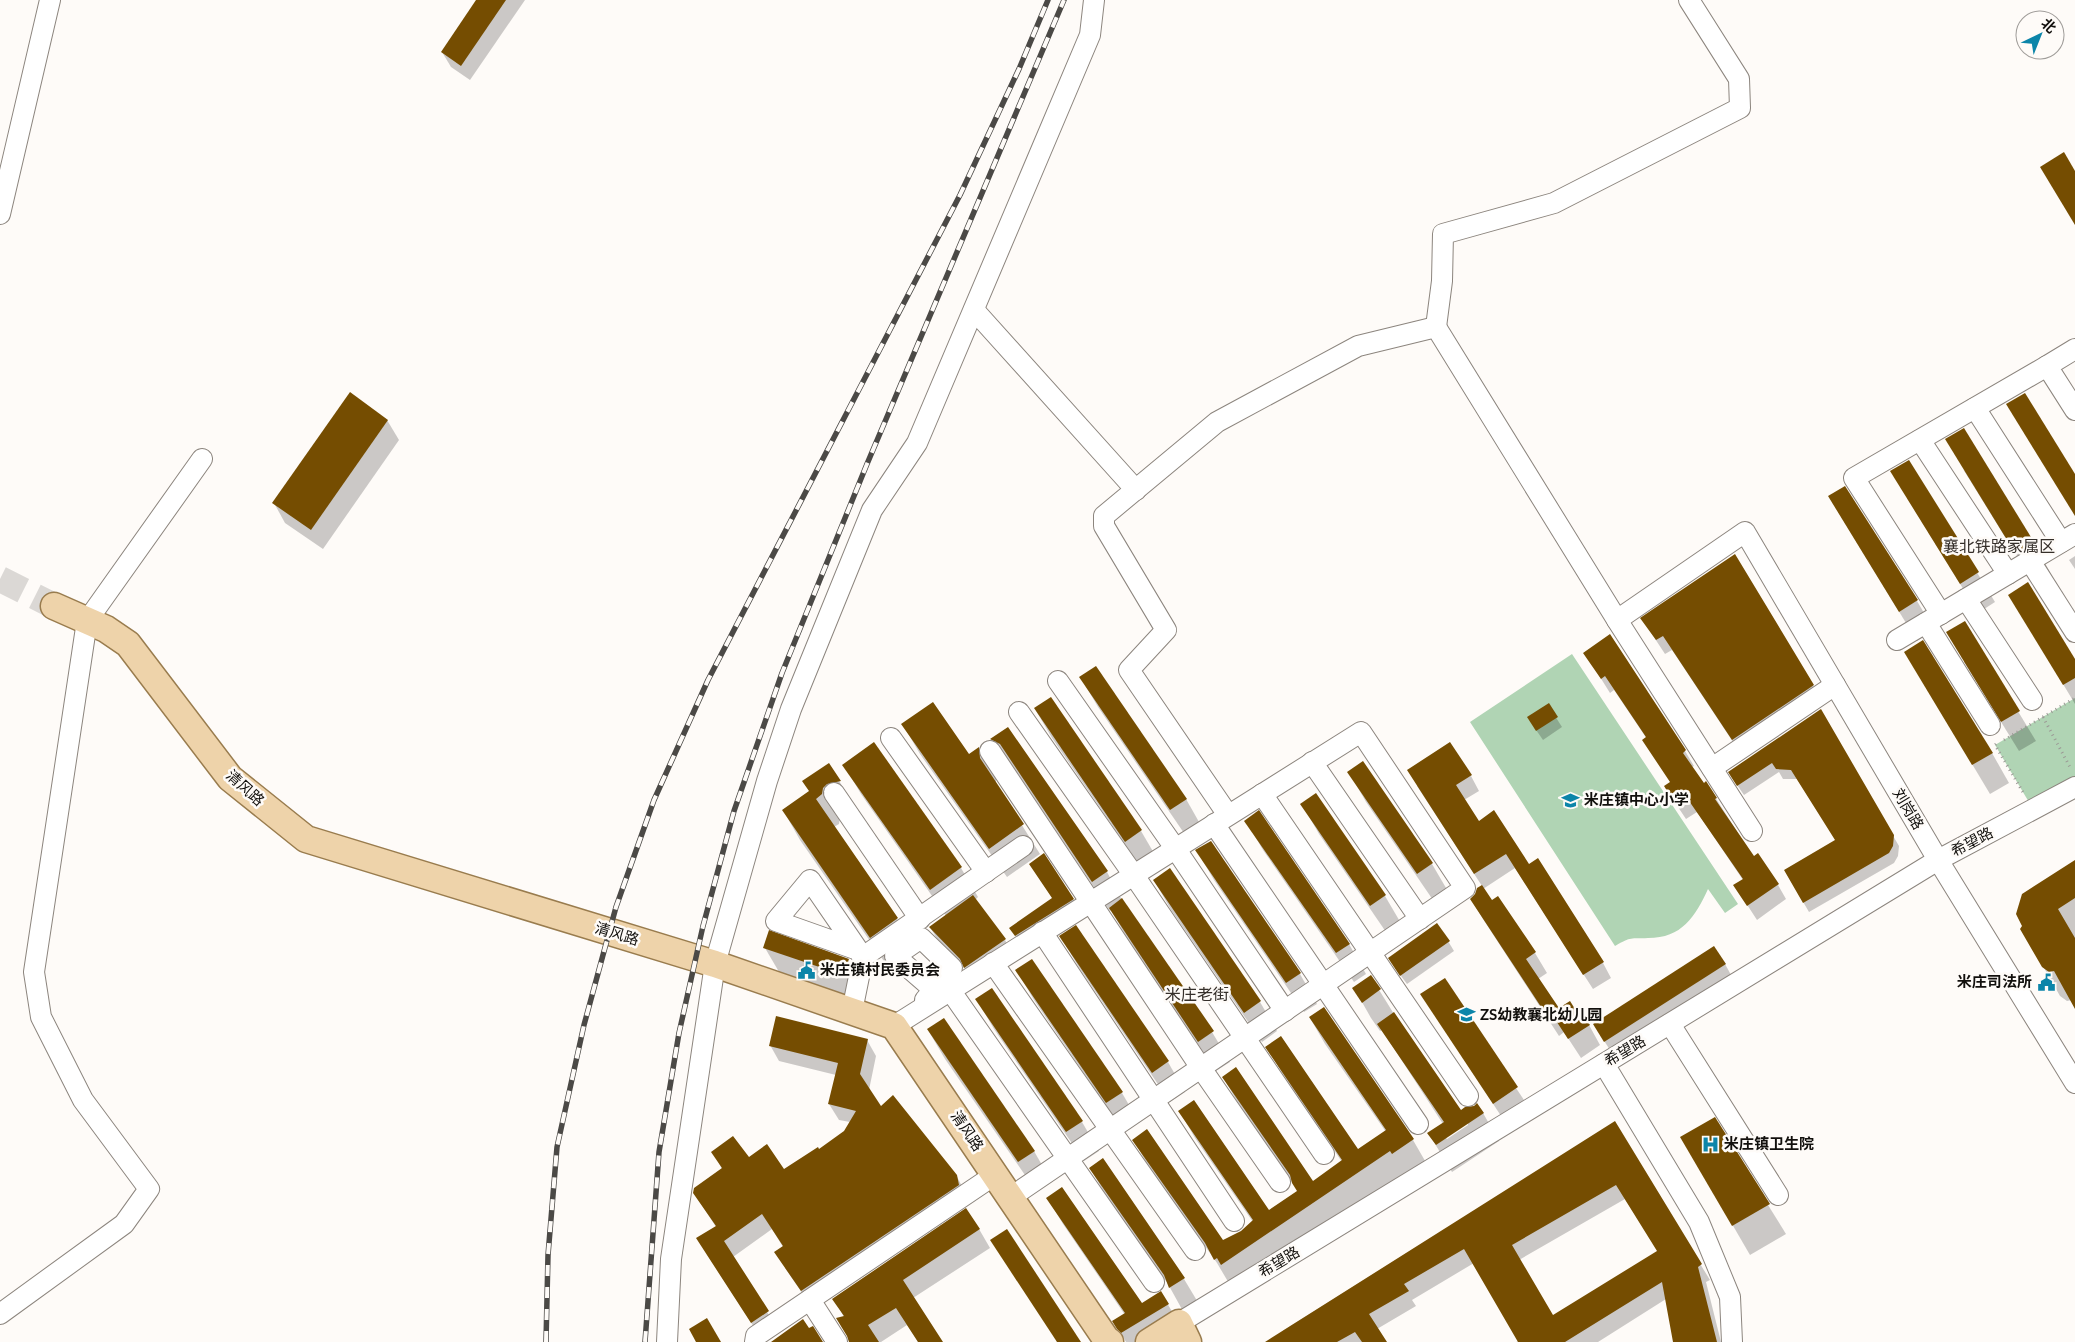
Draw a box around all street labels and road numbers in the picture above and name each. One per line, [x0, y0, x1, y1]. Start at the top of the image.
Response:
street label: 清风路 [223, 766, 268, 809]
street label: 刘岗路 [1890, 785, 1928, 832]
street label: 希望路 [1947, 823, 1996, 860]
street label: 清风路 [593, 918, 641, 948]
street label: 希望路 [1601, 1031, 1648, 1069]
street label: 清风路 [948, 1107, 988, 1154]
street label: 希望路 [1255, 1242, 1302, 1280]

